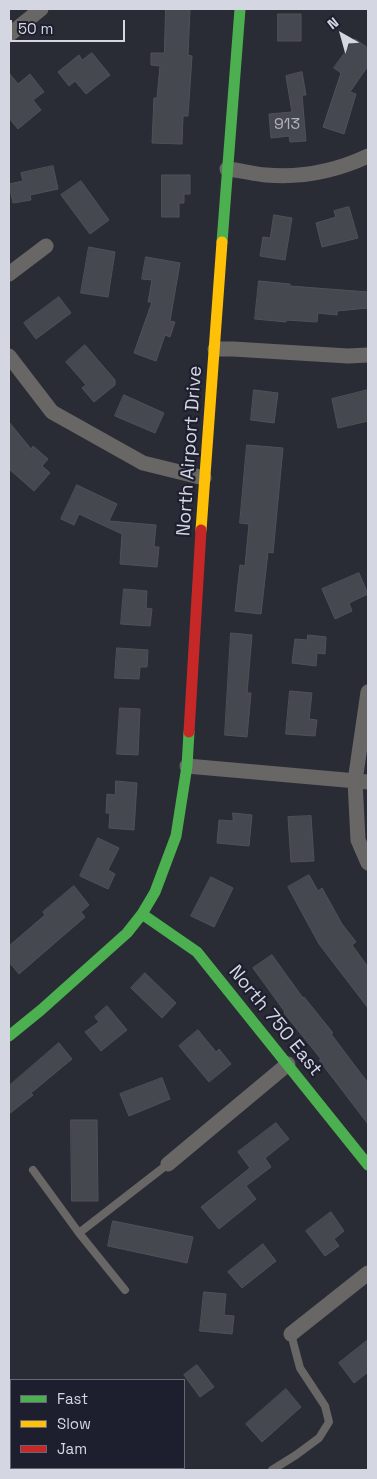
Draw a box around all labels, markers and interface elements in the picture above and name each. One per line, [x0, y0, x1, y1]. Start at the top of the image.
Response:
scale bar [12, 10, 128, 42]
north arrow [317, 10, 367, 60]
text: N [324, 13, 342, 33]
text: 50 m [18, 19, 53, 38]
house number: 913 [274, 115, 300, 135]
street label: North Airport Drive [173, 365, 207, 537]
street label: North 750 East [223, 961, 327, 1081]
legend [10, 1379, 185, 1469]
text: Fast [57, 1389, 88, 1408]
text: Slow [57, 1414, 91, 1433]
text: Jam [57, 1439, 87, 1458]

